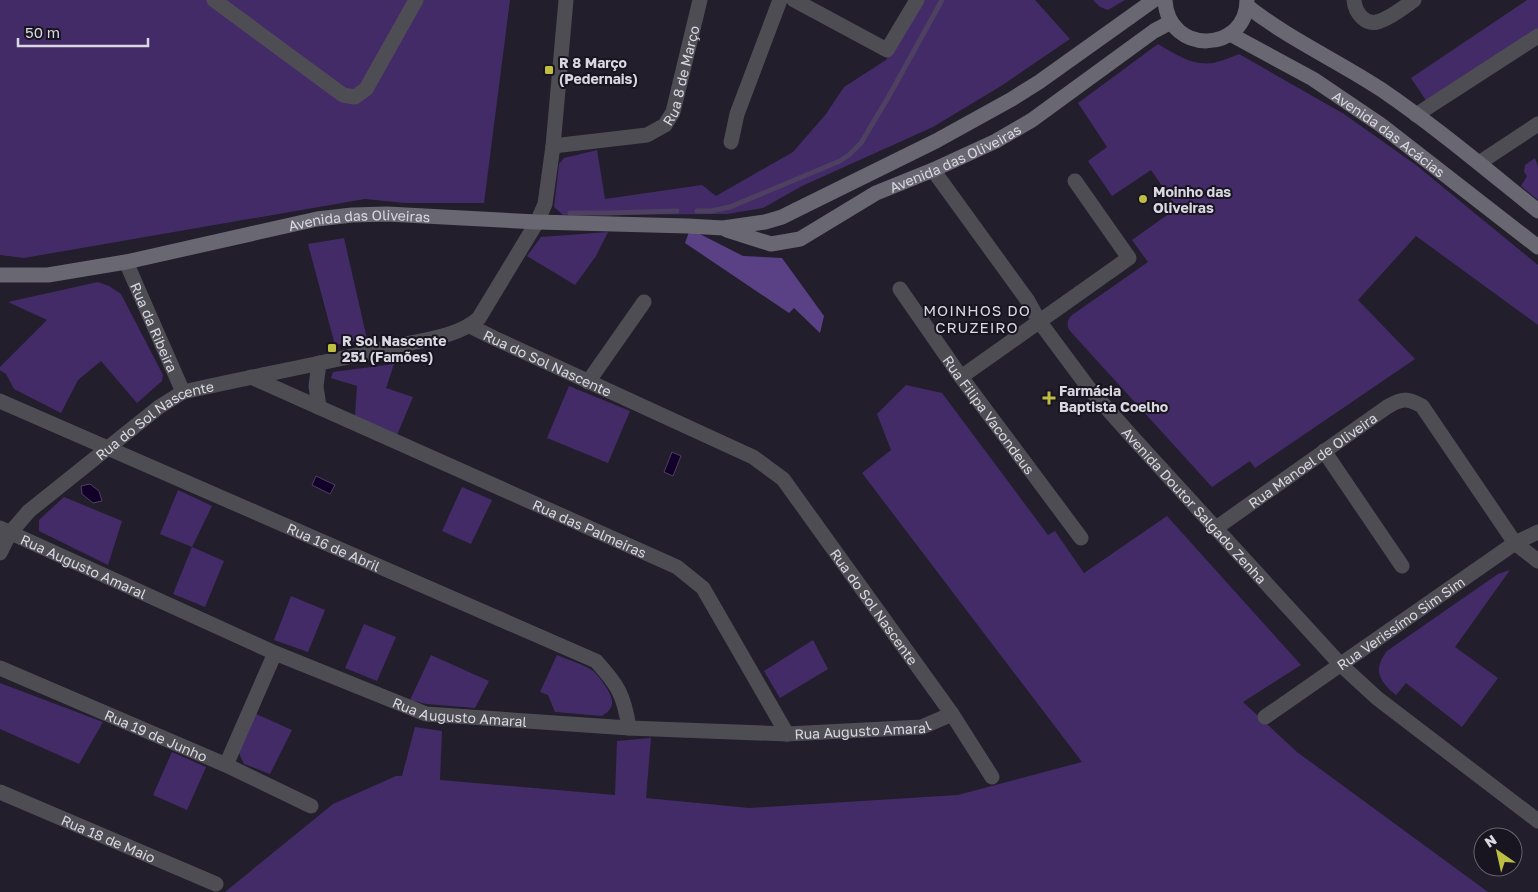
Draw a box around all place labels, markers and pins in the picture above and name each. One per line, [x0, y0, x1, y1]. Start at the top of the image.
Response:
place label: R 8 Março (Pedernais) [559, 54, 638, 87]
marker: R 8 Março (Pedernais) [543, 64, 555, 76]
place label: Moinho das Oliveiras [1153, 183, 1231, 216]
marker: Moinho das Oliveiras [1137, 193, 1149, 205]
place label: R Sol Nascente 251 (Famões) [342, 332, 446, 365]
marker: R Sol Nascente 251 (Famões) [326, 342, 338, 354]
place label: Farmácia Baptista Coelho [1059, 382, 1168, 415]
marker: Farmácia Baptista Coelho [1043, 392, 1055, 404]

